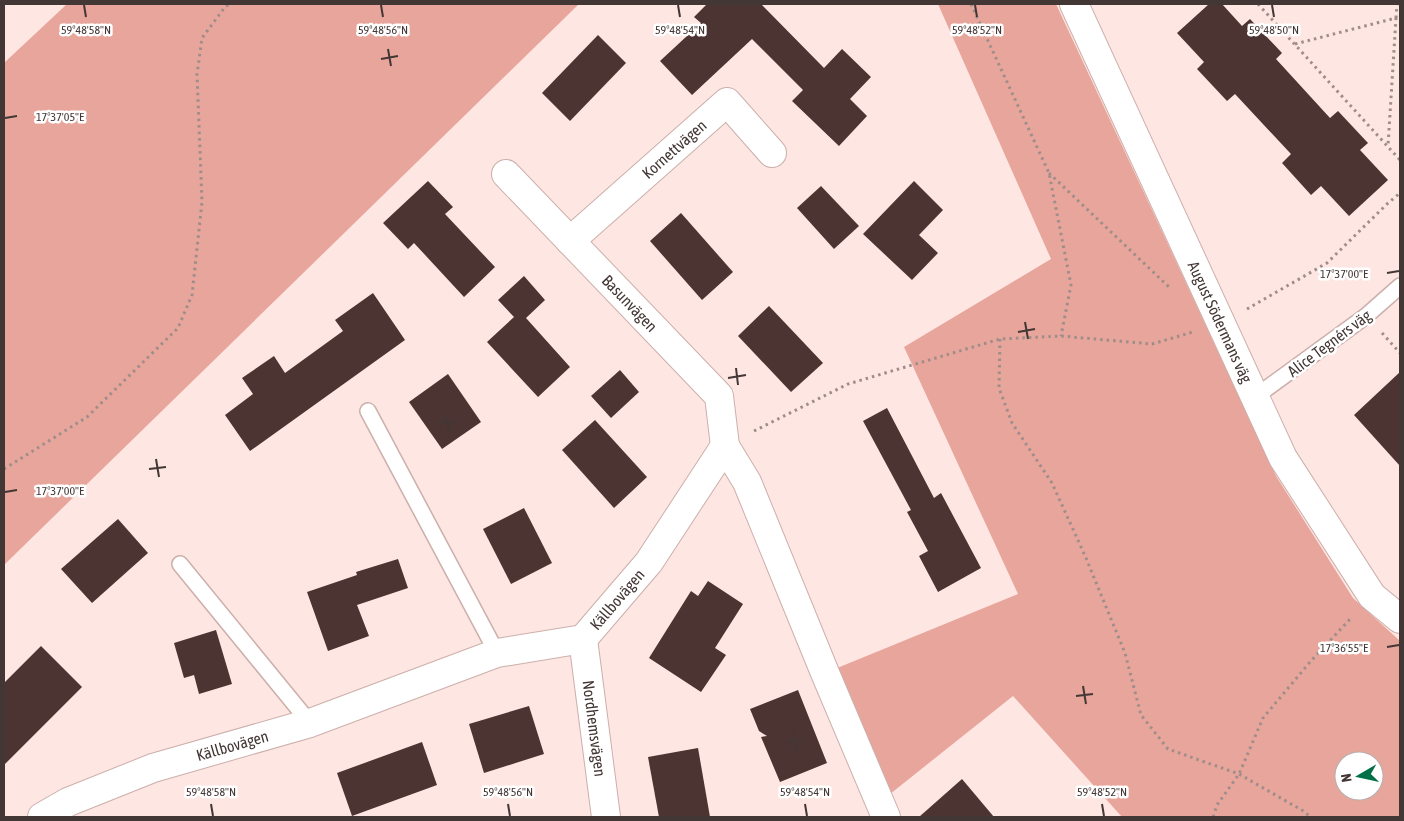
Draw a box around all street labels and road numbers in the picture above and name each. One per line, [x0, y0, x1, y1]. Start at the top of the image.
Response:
street label: Kornettvägen [638, 116, 710, 182]
street label: August Södermans väg [1185, 258, 1256, 386]
street label: Basunvägen [599, 271, 661, 335]
street label: Alice Tegnérs väg [1284, 306, 1375, 381]
street label: Källbovägen [586, 565, 648, 633]
street label: Nordhemsvägen [579, 679, 610, 778]
street label: Källbovägen [194, 726, 270, 764]

